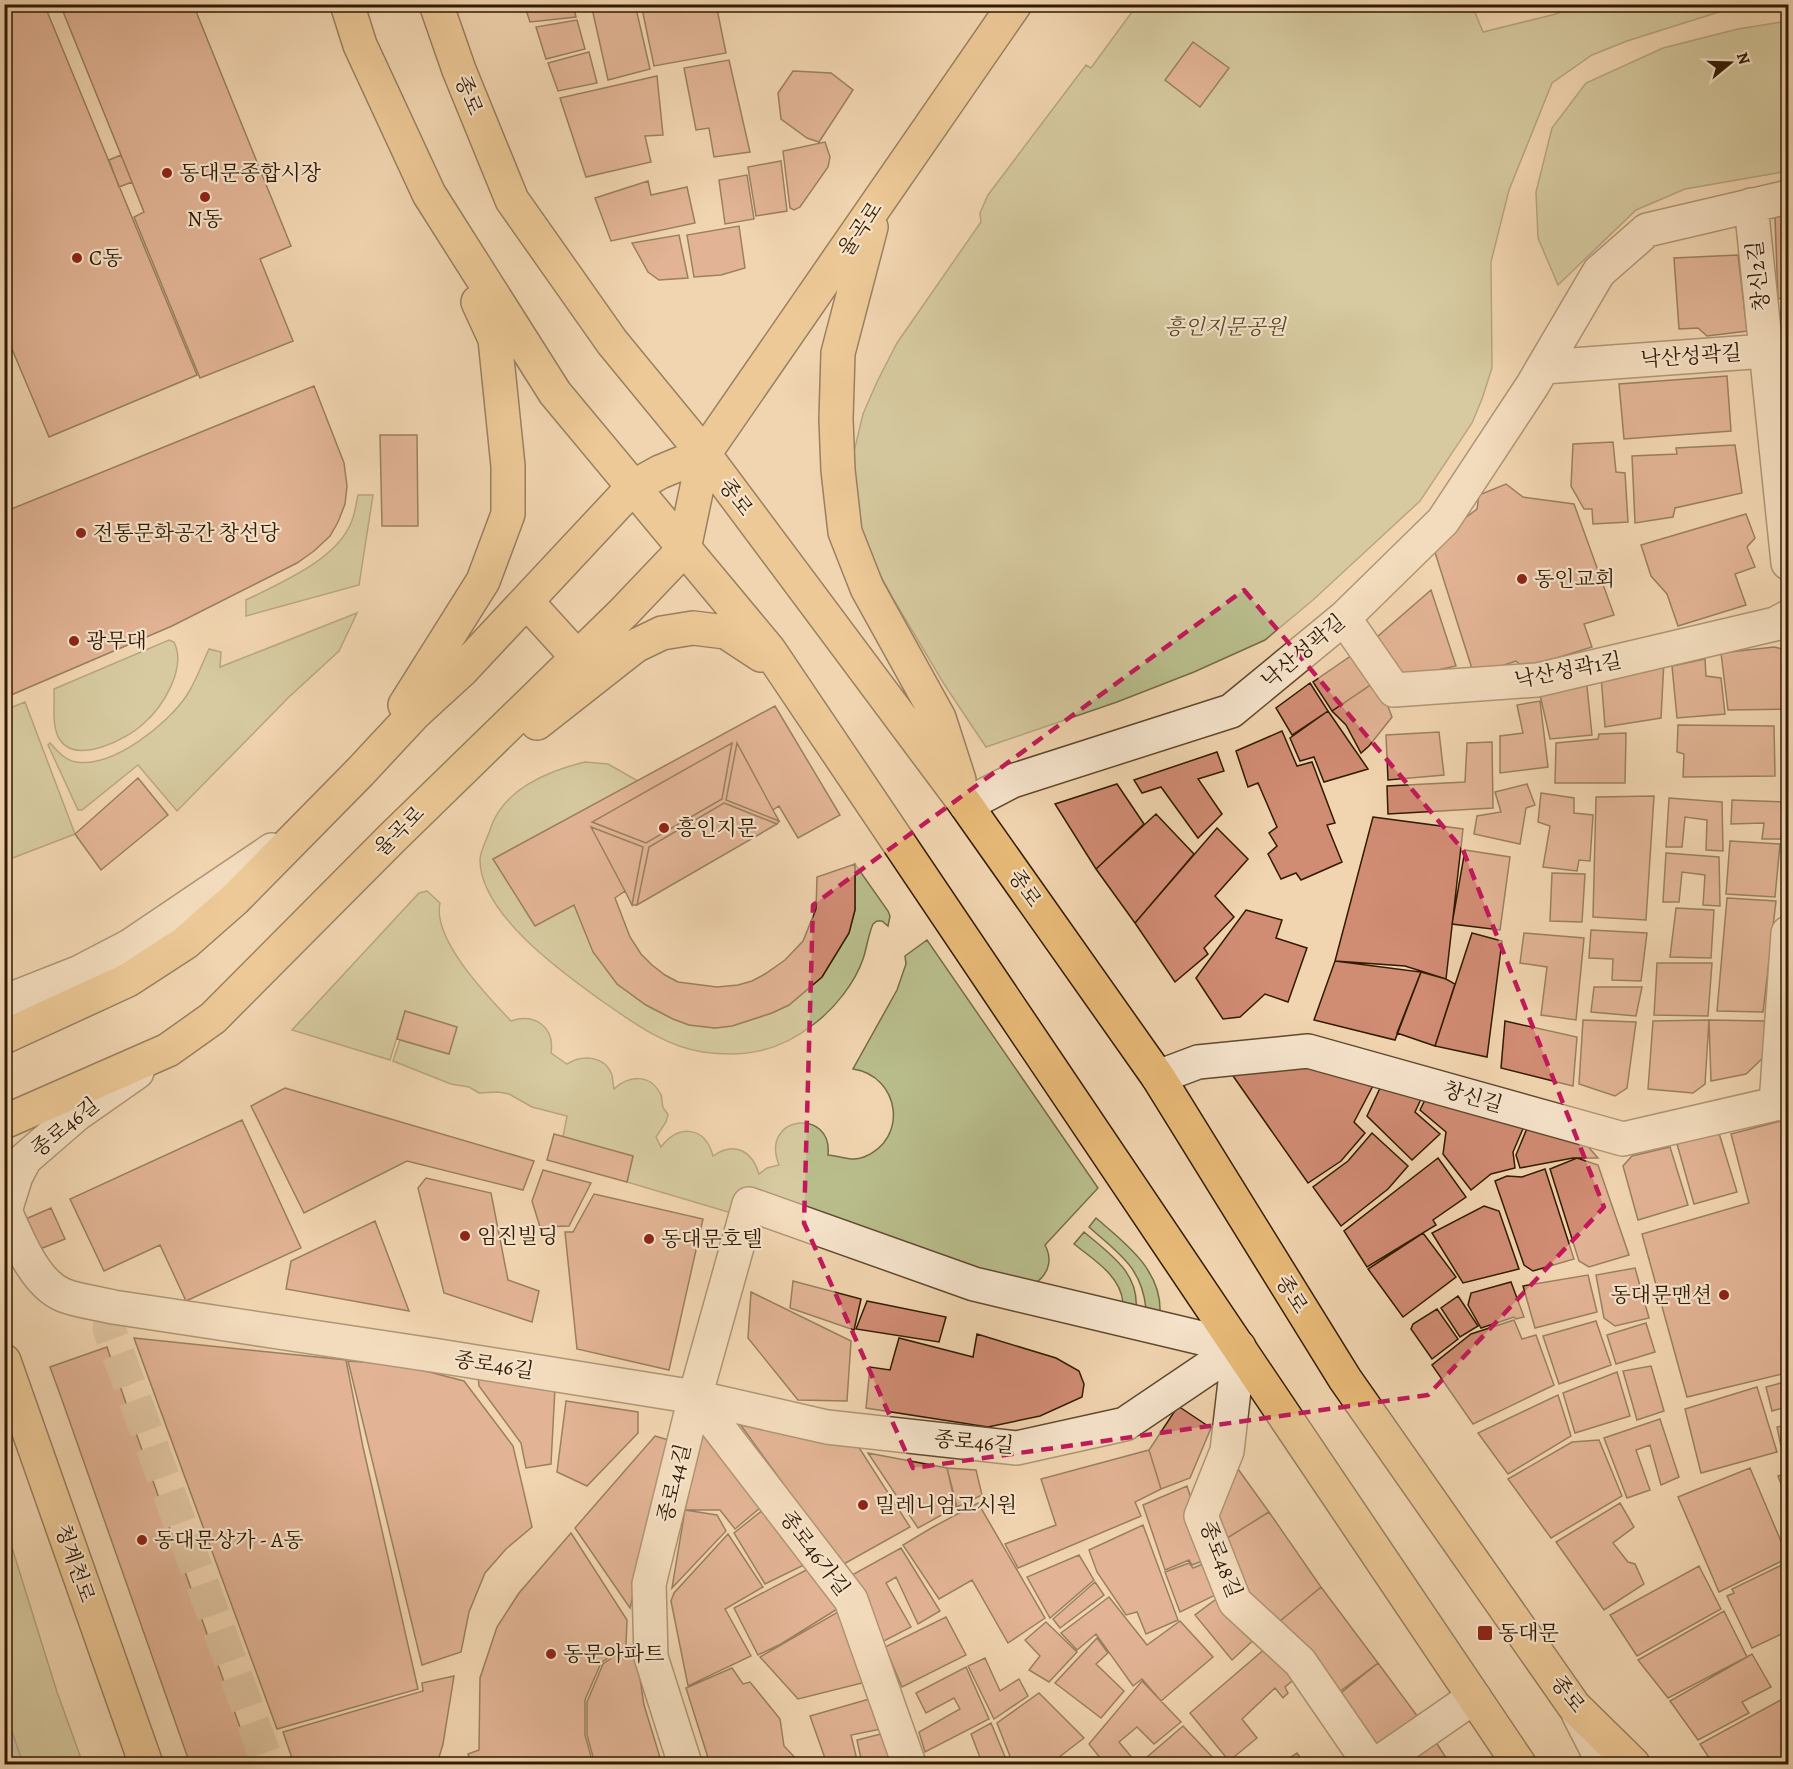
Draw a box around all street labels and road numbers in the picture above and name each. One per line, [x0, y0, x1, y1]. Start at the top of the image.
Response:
street label: 종로 [448, 71, 490, 119]
street label: 율곡로 [831, 196, 889, 262]
street label: 창신2길 [1740, 239, 1776, 313]
street label: 낙산성곽길 [1639, 338, 1743, 374]
street label: 종로 [713, 472, 759, 522]
street label: 낙산성곽길 [1255, 608, 1351, 694]
street label: 낙산성곽1길 [1512, 646, 1624, 694]
street label: 율곡로 [368, 800, 430, 862]
street label: 종로 [1002, 863, 1048, 913]
street label: 창신길 [1440, 1075, 1506, 1119]
street label: 종로46길 [25, 1091, 105, 1163]
street label: 종로 [1269, 1269, 1315, 1319]
street label: 종로46길 [452, 1345, 536, 1385]
street label: 종로46길 [933, 1425, 1015, 1459]
street label: 종로44길 [651, 1441, 697, 1525]
street label: 종로46가길 [774, 1504, 856, 1602]
street label: 종로48길 [1193, 1516, 1249, 1602]
street label: 청계천로 [49, 1520, 101, 1606]
street label: 종로 [1544, 1669, 1592, 1719]

